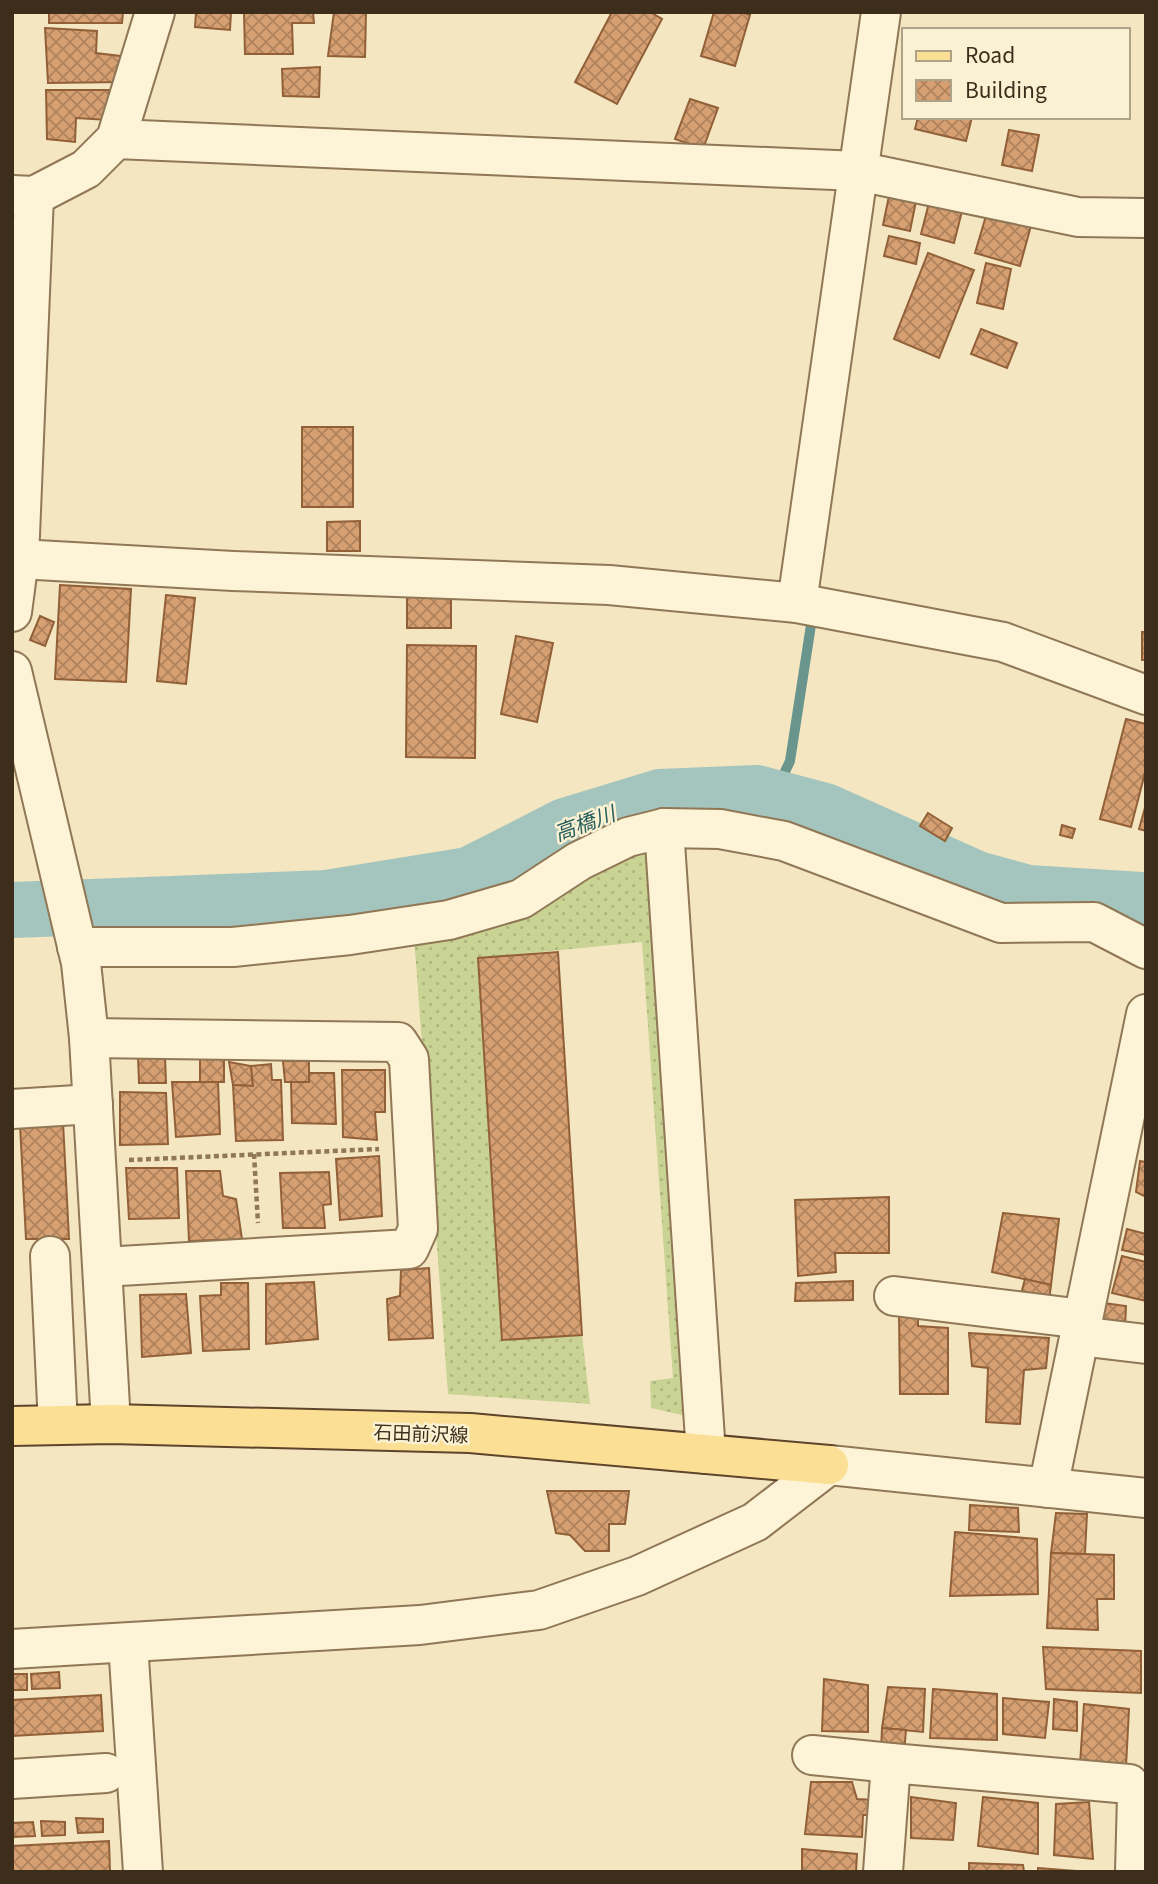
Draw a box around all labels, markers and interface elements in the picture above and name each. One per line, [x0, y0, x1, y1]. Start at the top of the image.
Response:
legend [902, 28, 1130, 119]
text: Road [965, 39, 1015, 69]
text: Building [965, 74, 1047, 104]
water label: 高橋川 [549, 796, 621, 847]
street label: 石田前沢線 [373, 1417, 469, 1447]

